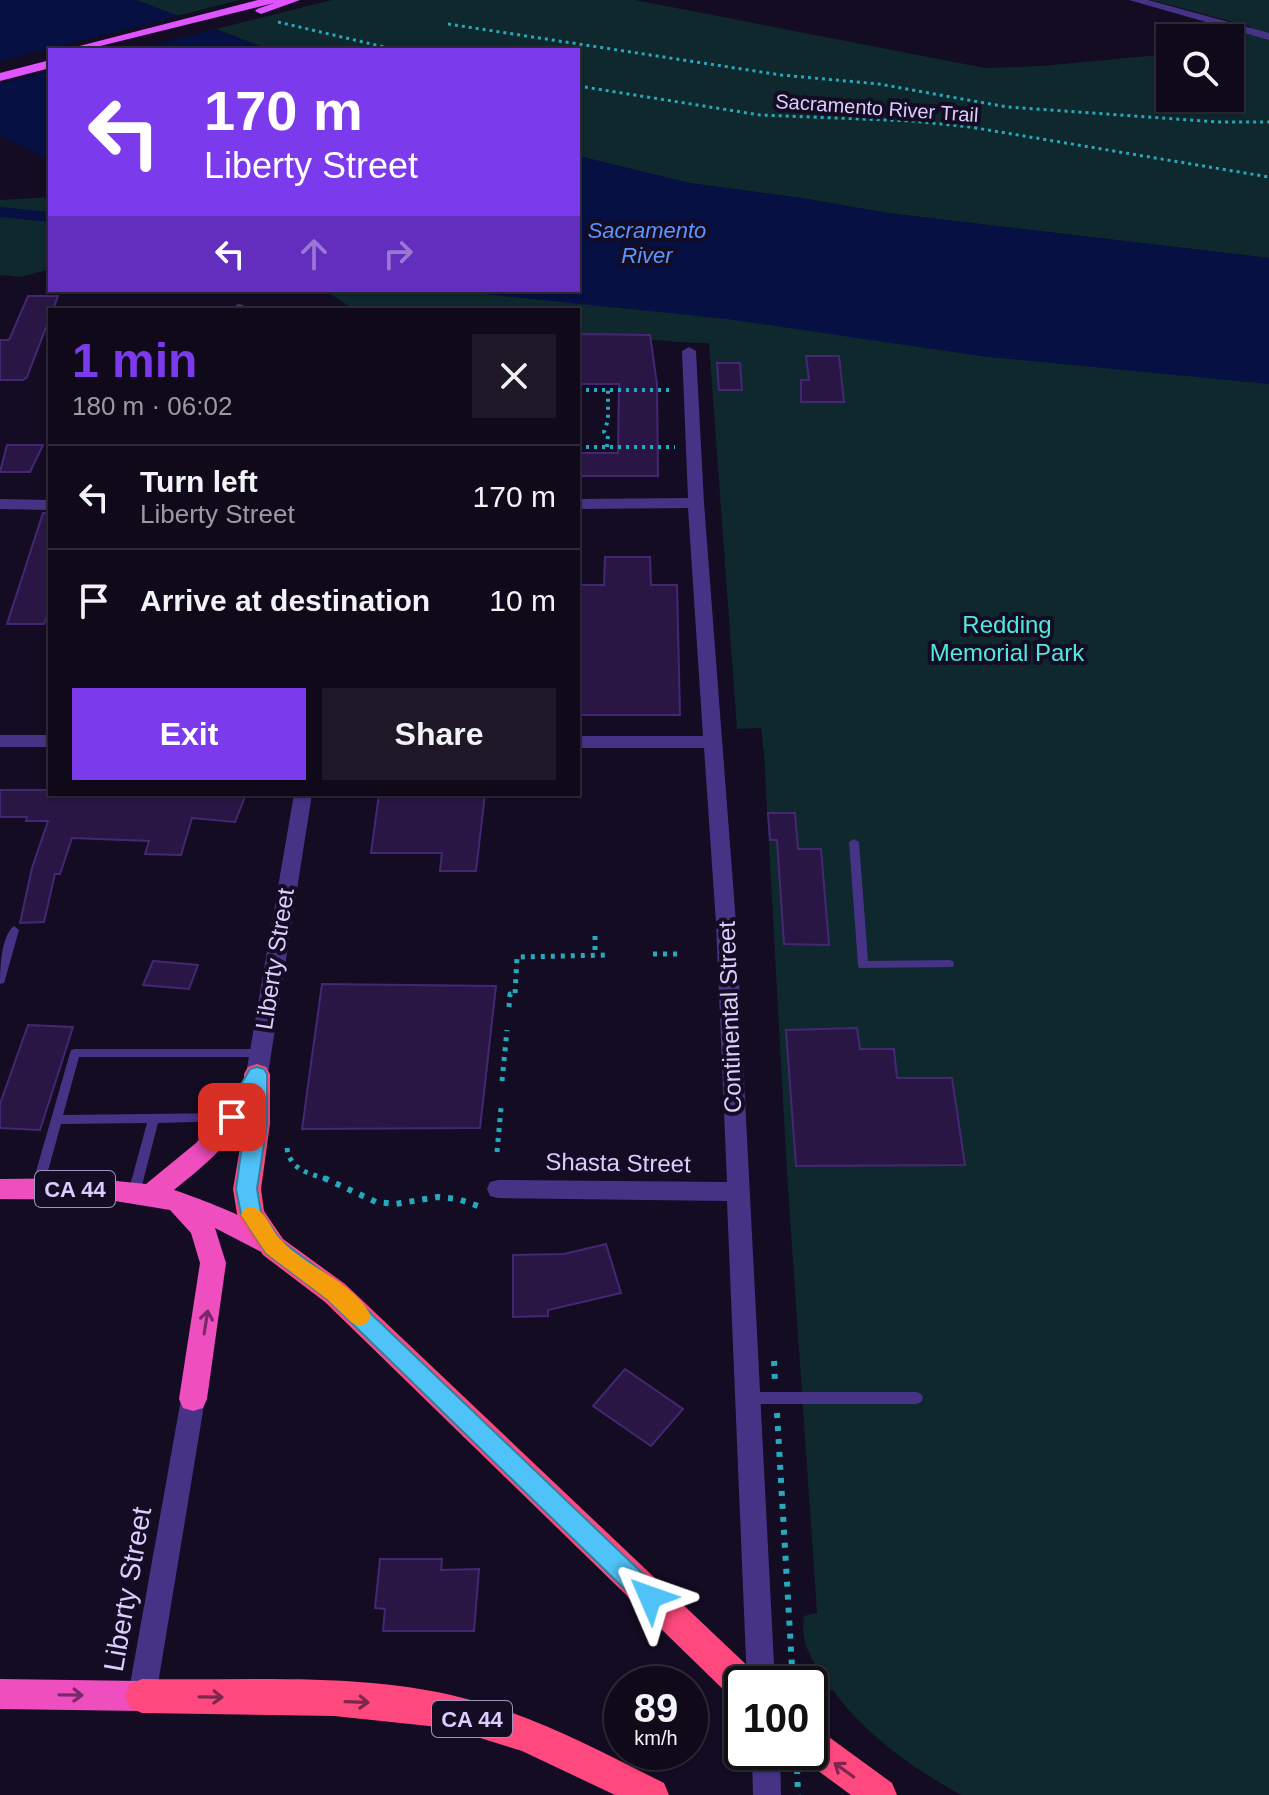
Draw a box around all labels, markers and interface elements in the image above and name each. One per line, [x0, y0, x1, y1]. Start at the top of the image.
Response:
map controls [1156, 24, 1244, 112]
button: search [1156, 24, 1244, 112]
text: 170 m [204, 79, 363, 142]
icon: left [72, 80, 176, 184]
street label: Sacramento River Trail [775, 90, 979, 126]
text: Liberty Street [204, 145, 418, 186]
water label: Sacramento River [588, 218, 706, 268]
icon: left [208, 232, 252, 276]
icon: ahead [292, 232, 336, 276]
icon: right [376, 232, 420, 276]
text: 1 min [72, 334, 197, 387]
button: close [472, 334, 556, 418]
text: 180 m · 06:02 [72, 391, 232, 421]
text: Turn left [140, 465, 258, 498]
icon: left [72, 475, 116, 519]
text: 170 m [473, 480, 556, 513]
text: Liberty Street [140, 499, 295, 529]
icon: arrive [72, 579, 116, 623]
text: Arrive at destination [140, 584, 430, 617]
text: 10 m [489, 584, 556, 617]
park label: Redding Memorial Park [930, 611, 1085, 666]
button: Exit [72, 688, 306, 780]
button: Share [322, 688, 556, 780]
street label: Liberty Street [250, 886, 299, 1032]
street label: Continental Street [713, 920, 746, 1113]
pin [198, 1083, 266, 1151]
icon: arrive [210, 1095, 254, 1139]
street label: Shasta Street [545, 1148, 691, 1177]
road number: CA 44 [35, 1171, 115, 1207]
one-way arrow [200, 1310, 215, 1335]
street label: Liberty Street [98, 1504, 157, 1674]
position arrow [608, 1555, 692, 1639]
speed limit sign: 100 [724, 1666, 828, 1770]
text: 89 [634, 1686, 678, 1730]
one-way arrow [57, 1687, 84, 1703]
one-way arrow [197, 1689, 224, 1705]
one-way arrow [343, 1694, 370, 1709]
road number: CA 44 [432, 1701, 512, 1737]
text: km/h [634, 1727, 678, 1749]
one-way arrow [834, 1762, 856, 1779]

